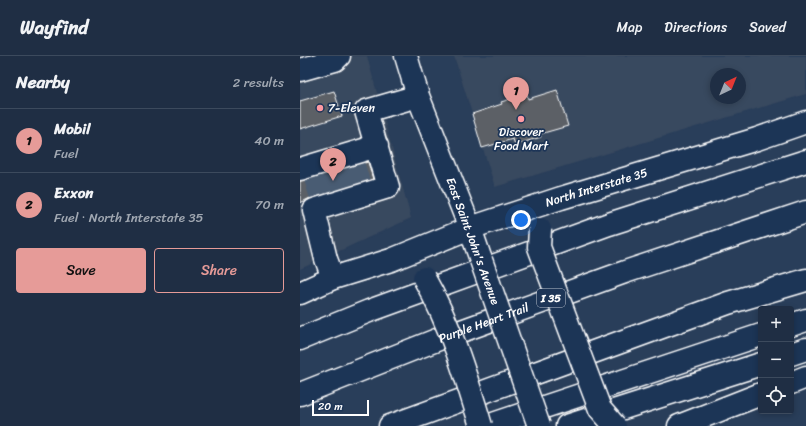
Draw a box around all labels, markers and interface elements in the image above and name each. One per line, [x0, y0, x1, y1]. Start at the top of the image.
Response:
text: Wayfind [20, 11, 88, 44]
text: Map [616, 15, 642, 40]
text: Directions [664, 15, 727, 40]
text: Saved [749, 15, 786, 40]
text: Nearby [16, 67, 70, 97]
north arrow [710, 68, 746, 104]
text: 2 results [233, 71, 284, 94]
pin: 1 [503, 77, 529, 110]
place label: 7-Eleven [328, 97, 375, 119]
marker: 7-Eleven [315, 103, 325, 113]
marker: Discover Food Mart [516, 114, 526, 124]
text: Mobil [54, 116, 91, 142]
place label: Discover Food Mart [494, 121, 549, 157]
text: 1 [26, 129, 32, 152]
text: 40 m [254, 129, 284, 152]
text: Fuel [54, 142, 78, 165]
pin: 2 [320, 148, 346, 181]
street label: North Interstate 35 [542, 162, 650, 213]
street label: East Saint John's Avenue [440, 174, 506, 308]
text: Exxon [54, 180, 93, 206]
text: 2 [25, 193, 33, 216]
text: 70 m [255, 193, 284, 216]
text: Fuel · North Interstate 35 [54, 206, 204, 229]
your location [511, 210, 531, 230]
button: Save [16, 248, 146, 293]
button: Share [154, 248, 284, 293]
road number: I 35 [537, 289, 565, 307]
street label: Purple Heart Trail [435, 296, 533, 349]
map controls [758, 306, 794, 414]
button: + [758, 306, 794, 342]
button: − [758, 342, 794, 378]
button: locate [758, 378, 794, 414]
text: 20 m [318, 397, 343, 416]
scale bar [312, 398, 369, 417]

